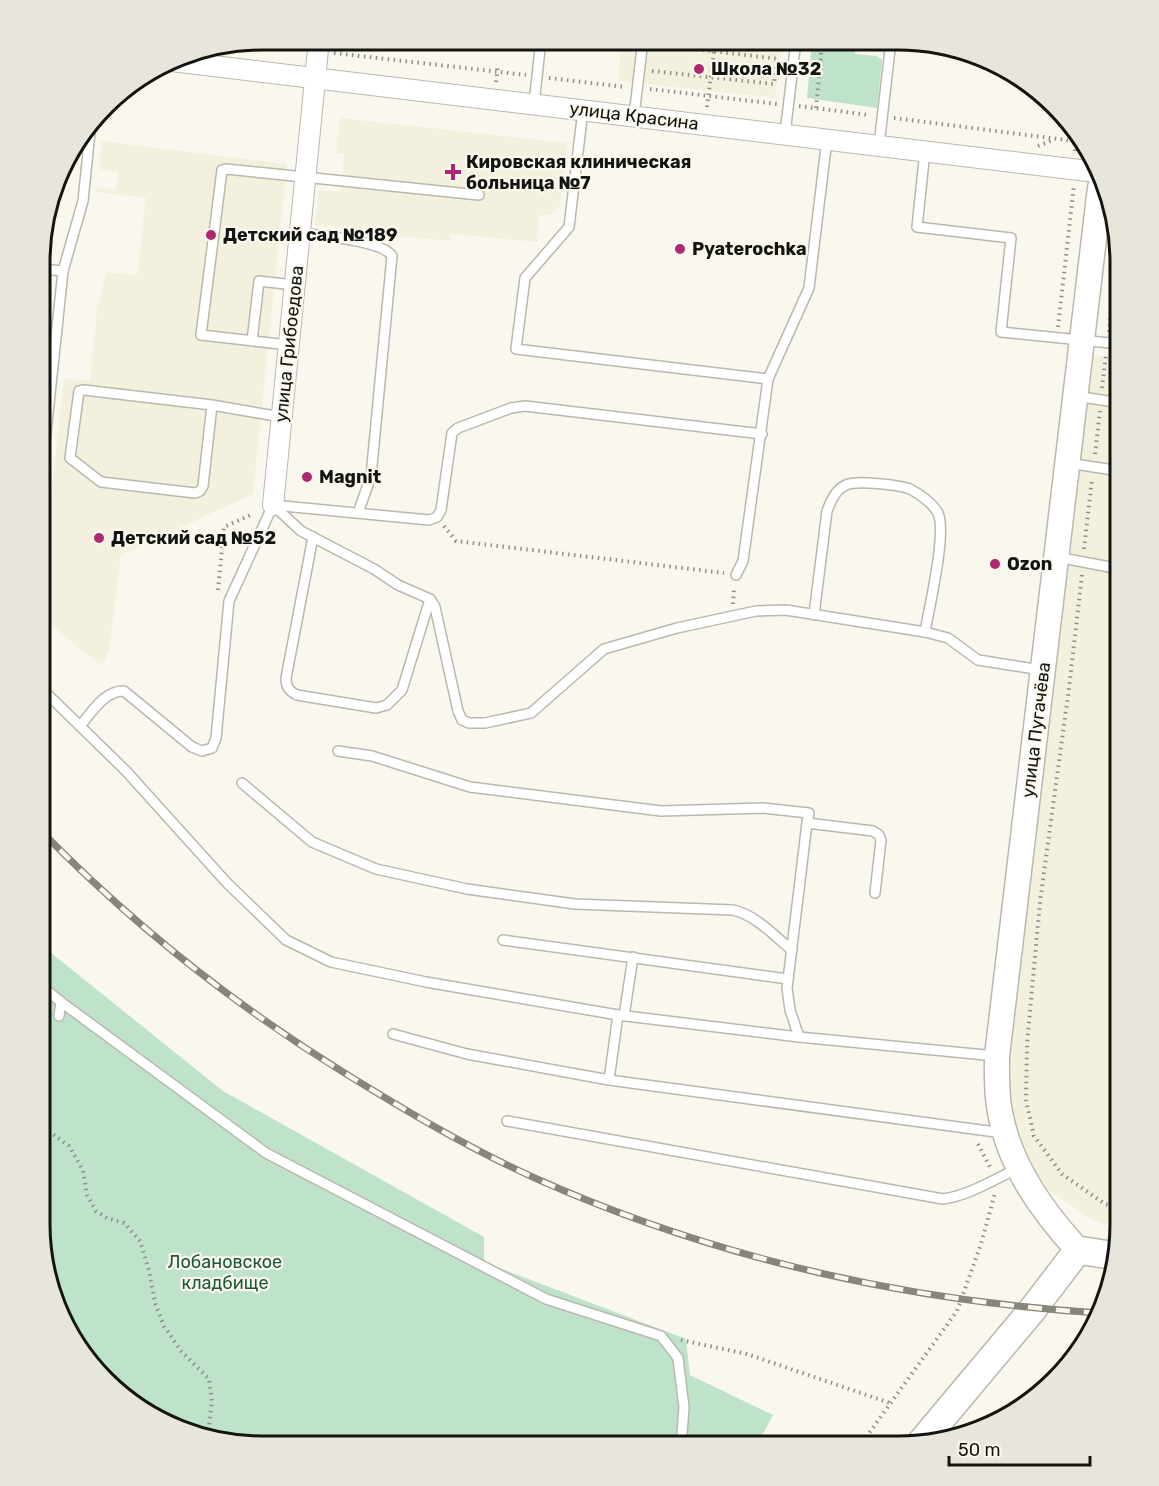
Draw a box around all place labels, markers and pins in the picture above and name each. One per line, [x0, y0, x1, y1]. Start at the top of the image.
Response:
place label: Школа №32 [711, 58, 821, 80]
marker: Школа №32 [692, 62, 706, 76]
place label: Кировская клиническая больница №7 [466, 151, 691, 194]
marker: Кировская клиническая больница №7 [444, 163, 462, 181]
place label: Детский сад №189 [223, 224, 398, 246]
marker: Детский сад №189 [204, 228, 218, 242]
place label: Pyaterochka [692, 238, 807, 260]
marker: Pyaterochka [673, 242, 687, 256]
place label: Magnit [319, 466, 381, 488]
marker: Magnit [300, 470, 314, 484]
place label: Детский сад №52 [111, 527, 276, 549]
marker: Детский сад №52 [92, 531, 106, 545]
place label: Ozon [1007, 553, 1052, 575]
marker: Ozon [988, 557, 1002, 571]

